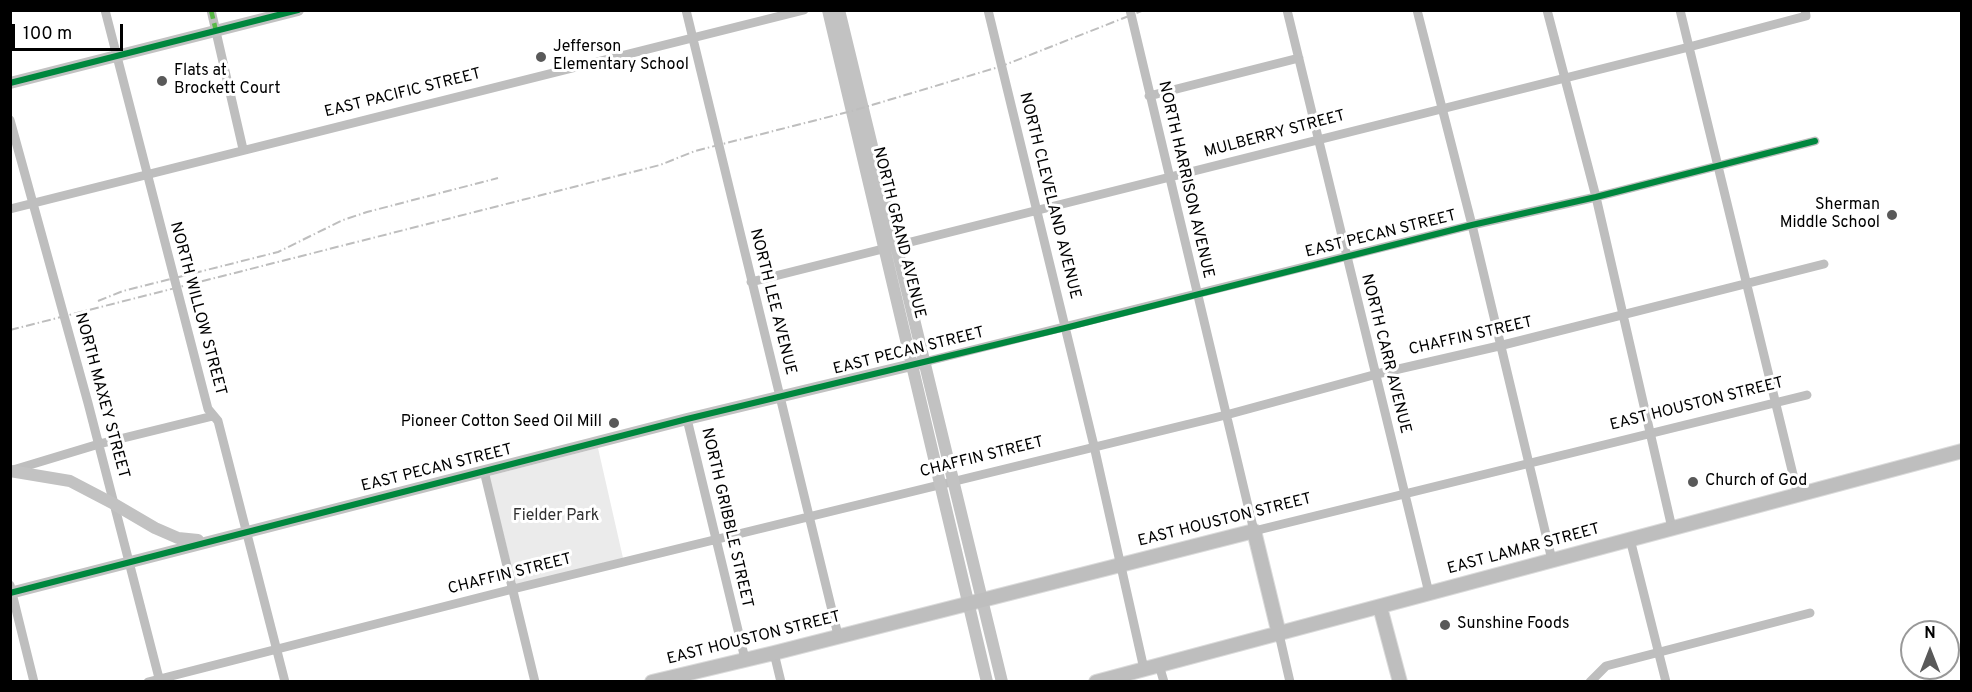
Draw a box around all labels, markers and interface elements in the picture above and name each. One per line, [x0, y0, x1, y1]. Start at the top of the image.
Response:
scale bar [15, 12, 126, 50]
text: 100 m [23, 23, 72, 46]
place label: Jefferson Elementary School [553, 38, 689, 76]
marker: Jefferson Elementary School [534, 50, 548, 64]
place label: Flats at Brockett Court [174, 62, 281, 100]
street label: EAST PACIFIC STREET [323, 65, 483, 123]
marker: Flats at Brockett Court [155, 74, 169, 88]
street label: NORTH HARRISON AVENUE [1153, 79, 1217, 281]
street label: NORTH CLEVELAND AVENUE [1014, 91, 1084, 301]
street label: MULBERRY STREET [1202, 107, 1348, 163]
street label: NORTH GRAND AVENUE [867, 145, 929, 321]
place label: Sherman Middle School [1780, 196, 1880, 234]
street label: EAST PECAN STREET [1303, 207, 1459, 263]
marker: Sherman Middle School [1885, 208, 1899, 222]
street label: NORTH WILLOW STREET [165, 220, 229, 398]
street label: NORTH LEE AVENUE [745, 227, 799, 377]
street label: NORTH CARR AVENUE [1356, 272, 1414, 436]
street label: NORTH MAXEY STREET [70, 311, 132, 481]
street label: CHAFFIN STREET [1407, 313, 1535, 361]
street label: EAST PECAN STREET [831, 324, 987, 380]
street label: EAST HOUSTON STREET [1608, 374, 1786, 436]
place label: Pioneer Cotton Seed Oil Mill [401, 413, 602, 433]
marker: Pioneer Cotton Seed Oil Mill [607, 416, 621, 430]
street label: NORTH GRIBBLE STREET [696, 426, 756, 610]
street label: CHAFFIN STREET [918, 433, 1046, 483]
street label: EAST PECAN STREET [359, 441, 515, 497]
place label: Church of God [1705, 472, 1807, 492]
marker: Church of God [1686, 475, 1700, 489]
street label: EAST HOUSTON STREET [1136, 490, 1314, 552]
park label: Fielder Park [513, 507, 599, 527]
street label: EAST LAMAR STREET [1446, 520, 1602, 580]
street label: CHAFFIN STREET [446, 550, 574, 600]
street label: EAST HOUSTON STREET [665, 608, 843, 670]
place label: Sunshine Foods [1457, 615, 1569, 635]
marker: Sunshine Foods [1438, 618, 1452, 632]
north arrow [1900, 620, 1960, 680]
text: N [1924, 624, 1936, 644]

